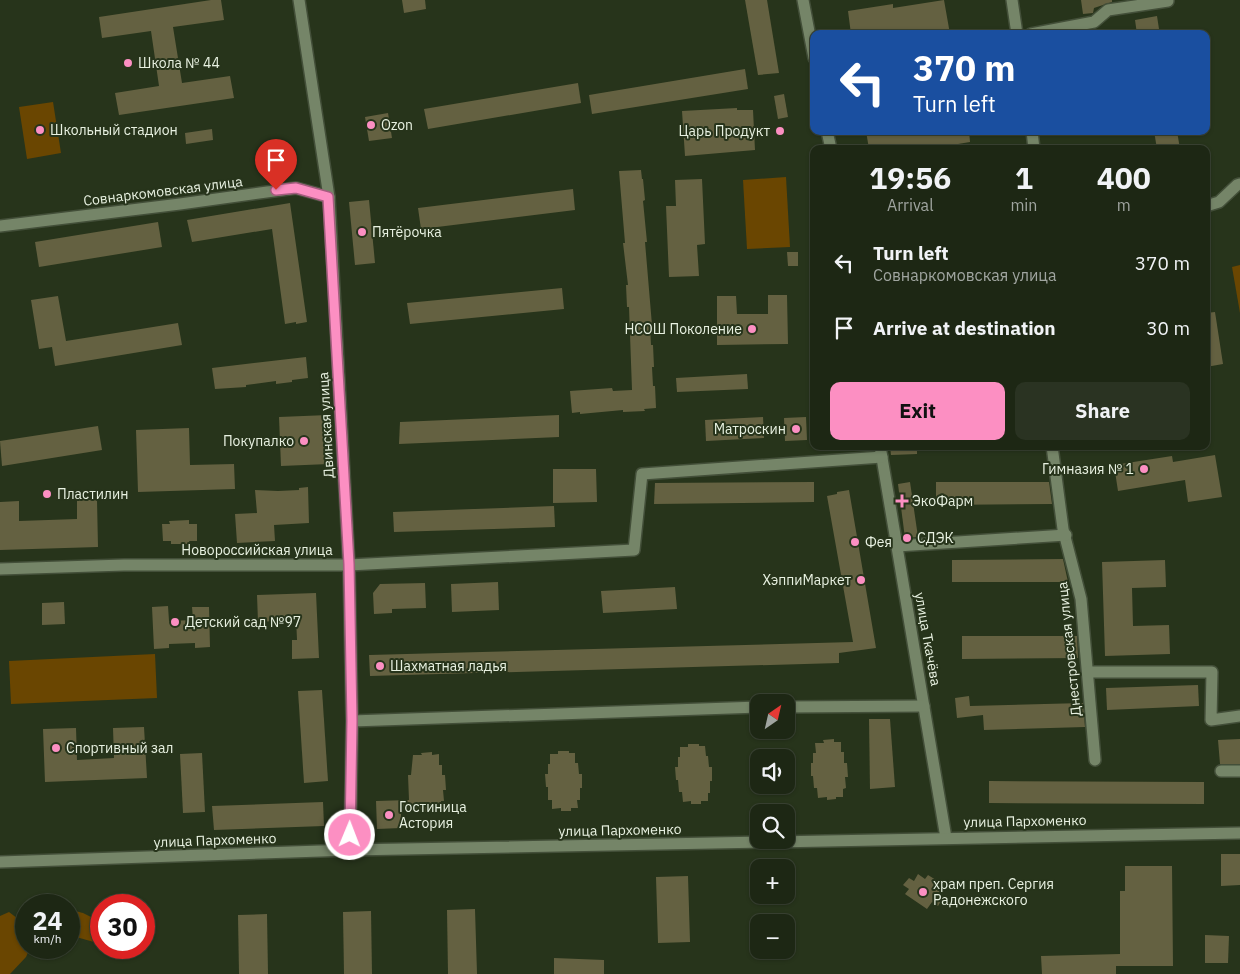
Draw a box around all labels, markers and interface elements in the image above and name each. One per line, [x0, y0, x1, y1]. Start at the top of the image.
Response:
text: 370 m [913, 45, 1016, 91]
icon: left [830, 50, 895, 115]
place label: Школа № 44 [138, 54, 220, 72]
marker: Школа № 44 [122, 57, 134, 69]
text: Turn left [913, 89, 996, 118]
place label: Ozon [381, 116, 413, 134]
marker: Ozon [365, 119, 377, 131]
place label: Школьный стадион [50, 121, 178, 139]
place label: Царь Продукт [678, 122, 770, 140]
marker: Школьный стадион [34, 124, 46, 136]
marker: Царь Продукт [774, 125, 786, 137]
pin [255, 139, 297, 190]
icon: arrive [262, 146, 290, 174]
text: 19:56 [869, 158, 951, 197]
text: 1 [1015, 158, 1033, 197]
text: 400 [1097, 158, 1151, 197]
street label: Совнаркомовская улица [82, 172, 244, 210]
text: Arrival [887, 195, 934, 215]
text: min [1010, 195, 1037, 215]
text: m [1117, 195, 1131, 215]
place label: Пятёрочка [372, 223, 442, 241]
marker: Пятёрочка [356, 226, 368, 238]
text: Turn left [873, 241, 949, 265]
icon: left [830, 249, 858, 277]
text: 370 m [1135, 251, 1190, 275]
text: Совнаркомовская улица [873, 265, 1056, 285]
icon: arrive [830, 314, 858, 342]
text: Arrive at destination [873, 316, 1056, 340]
text: 30 m [1146, 316, 1190, 340]
place label: НСОШ Поколение [624, 320, 742, 338]
marker: НСОШ Поколение [746, 323, 758, 335]
street label: Двинская улица [314, 371, 338, 478]
button: Exit [830, 382, 1005, 440]
button: Share [1015, 382, 1190, 440]
place label: Матроскин [714, 420, 786, 438]
marker: Матроскин [790, 423, 802, 435]
place label: Покупалко [223, 432, 294, 450]
marker: Покупалко [298, 435, 310, 447]
place label: Гимназия № 1 [1042, 460, 1134, 478]
marker: Гимназия № 1 [1138, 463, 1150, 475]
place label: Пластилин [57, 485, 128, 503]
marker: Пластилин [41, 488, 53, 500]
place label: ЭкоФарм [912, 492, 973, 510]
marker: ЭкоФарм [896, 495, 908, 507]
place label: СДЭК [917, 529, 954, 547]
marker: СДЭК [901, 532, 913, 544]
place label: Фея [865, 533, 892, 551]
marker: Фея [849, 536, 861, 548]
street label: Новороссийская улица [181, 541, 333, 559]
place label: ХэппиМаркет [763, 571, 851, 589]
marker: ХэппиМаркет [855, 574, 867, 586]
street label: Днестровская улица [1053, 580, 1085, 717]
street label: улица Ткачёва [911, 591, 945, 688]
place label: Детский сад №97 [185, 613, 301, 631]
marker: Детский сад №97 [169, 616, 181, 628]
place label: Шахматная ладья [390, 657, 507, 675]
marker: Шахматная ладья [374, 660, 386, 672]
north arrow [750, 694, 795, 739]
map controls [750, 694, 795, 959]
place label: Спортивный зал [66, 739, 174, 757]
marker: Спортивный зал [50, 742, 62, 754]
button: sound [750, 749, 795, 794]
place label: Гостиница Астория [399, 798, 467, 832]
button: search [750, 804, 795, 849]
position arrow [323, 808, 375, 860]
marker: Гостиница Астория [383, 809, 395, 821]
street label: улица Пархоменко [963, 811, 1087, 831]
street label: улица Пархоменко [558, 820, 682, 840]
street label: улица Пархоменко [153, 829, 277, 851]
button: + [750, 859, 795, 904]
place label: храм преп. Сергия Радонежского [933, 875, 1054, 909]
marker: храм преп. Сергия Радонежского [917, 886, 929, 898]
speed limit sign: 30 [90, 894, 155, 959]
text: 24 [32, 904, 63, 937]
button: − [750, 914, 795, 959]
text: km/h [33, 931, 62, 946]

